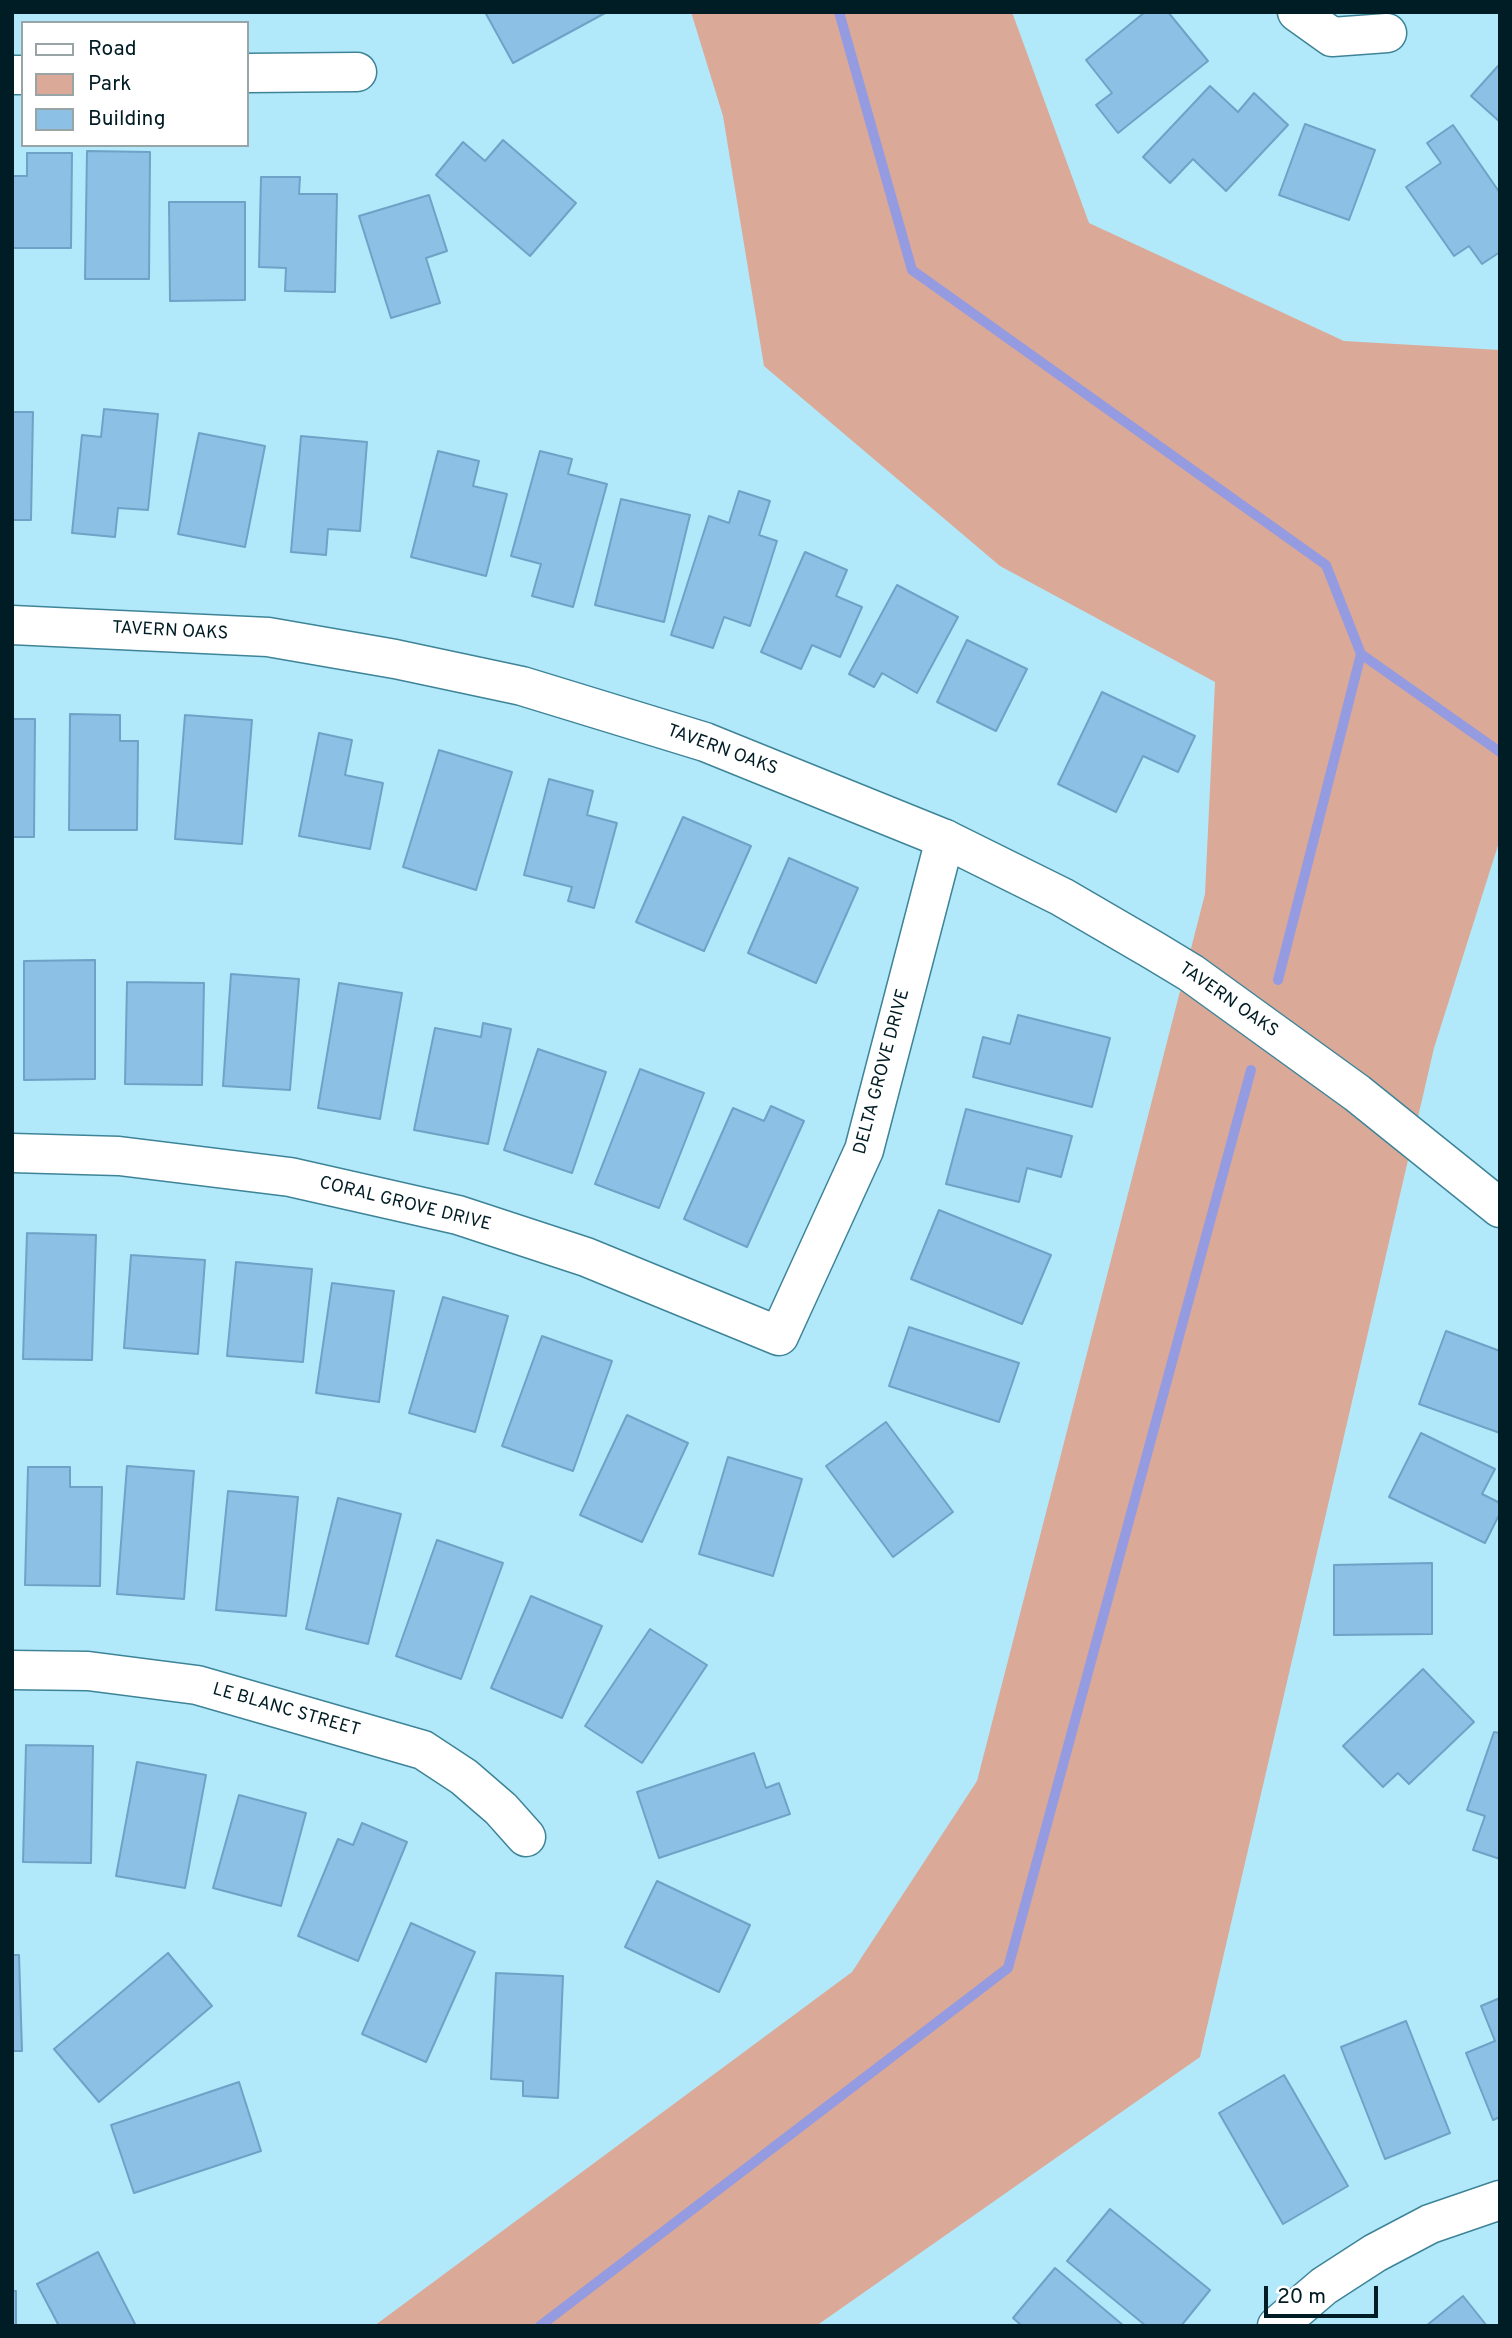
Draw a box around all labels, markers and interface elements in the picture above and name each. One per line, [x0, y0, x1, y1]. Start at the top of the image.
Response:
legend [21, 21, 248, 147]
text: Road [88, 36, 137, 63]
text: Park [88, 71, 131, 98]
text: Building [88, 106, 166, 133]
street label: TAVERN OAKS [111, 618, 229, 646]
street label: TAVERN OAKS [664, 721, 780, 781]
street label: TAVERN OAKS [1174, 959, 1282, 1043]
street label: DELTA GROVE DRIVE [850, 987, 916, 1157]
street label: CORAL GROVE DRIVE [317, 1173, 493, 1237]
street label: LE BLANC STREET [210, 1680, 362, 1742]
scale bar [1267, 2272, 1381, 2316]
text: 20 m [1277, 2284, 1326, 2311]

